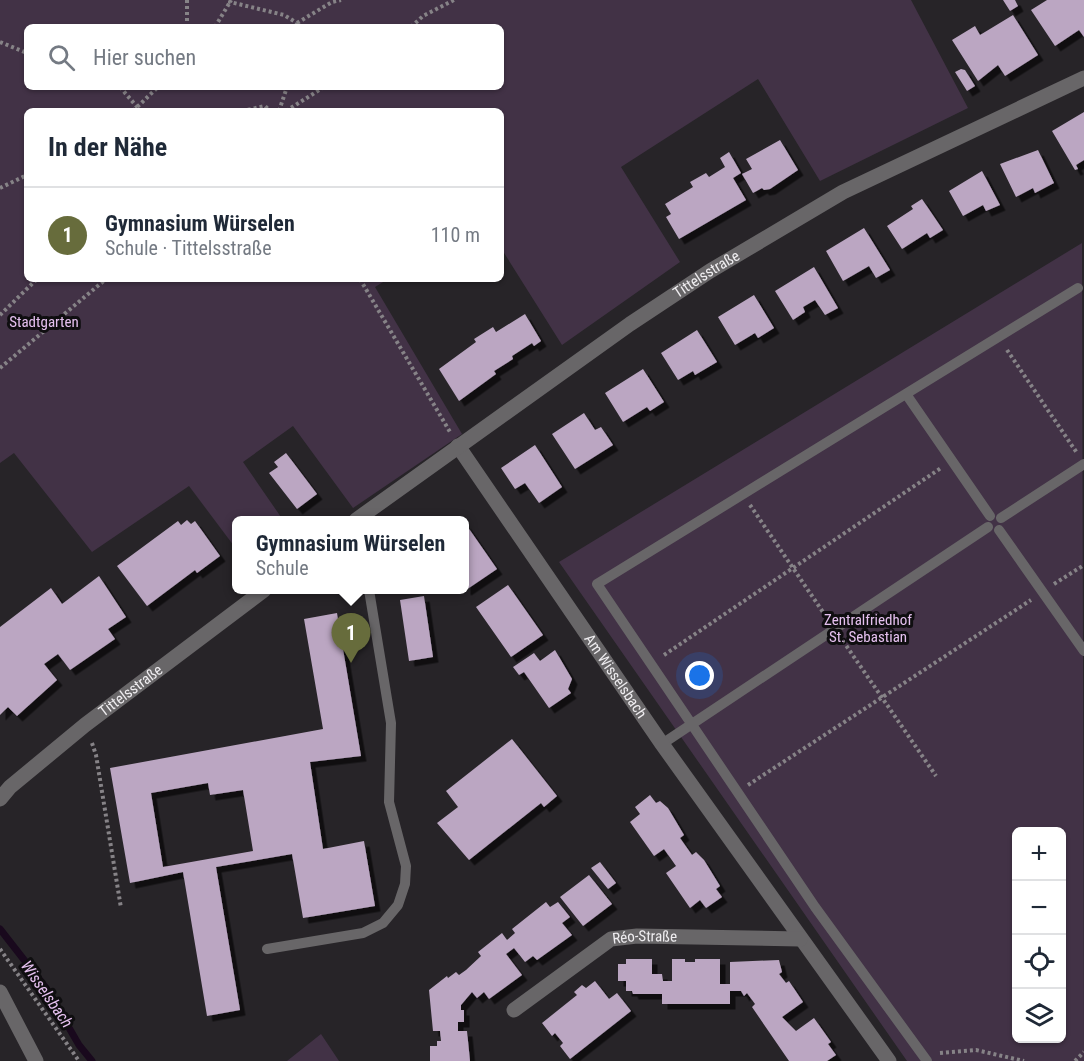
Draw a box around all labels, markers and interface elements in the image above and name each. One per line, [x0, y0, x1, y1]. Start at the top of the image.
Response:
search box [24, 24, 504, 90]
icon: search [45, 41, 78, 74]
text: Hier suchen [93, 45, 196, 70]
text: In der Nähe [48, 132, 167, 162]
text: Gymnasium Würselen [105, 211, 295, 236]
text: 1 [62, 223, 73, 247]
text: 110 m [431, 223, 480, 247]
text: Schule · Tittelsstraße [105, 236, 272, 260]
street label: Tittelsstraße [670, 247, 743, 302]
park label: Stadtgarten [9, 313, 79, 331]
popup [232, 516, 469, 594]
text: Gymnasium Würselen [256, 531, 445, 556]
text: Schule [256, 556, 309, 580]
park label: Zentralfriedhof St. Sebastian [824, 611, 912, 646]
pin: 1 [332, 614, 370, 663]
street label: Am Wisselsbach [580, 631, 651, 722]
street label: Tittelsstraße [95, 661, 166, 720]
your location [685, 661, 714, 690]
map controls [1012, 827, 1066, 1043]
button: + [1012, 827, 1066, 881]
button: − [1012, 881, 1066, 935]
street label: Réo-Straße [611, 927, 677, 948]
button: locate [1012, 935, 1066, 989]
water label: Wisselsbach [17, 957, 77, 1031]
button: layers [1012, 989, 1066, 1043]

